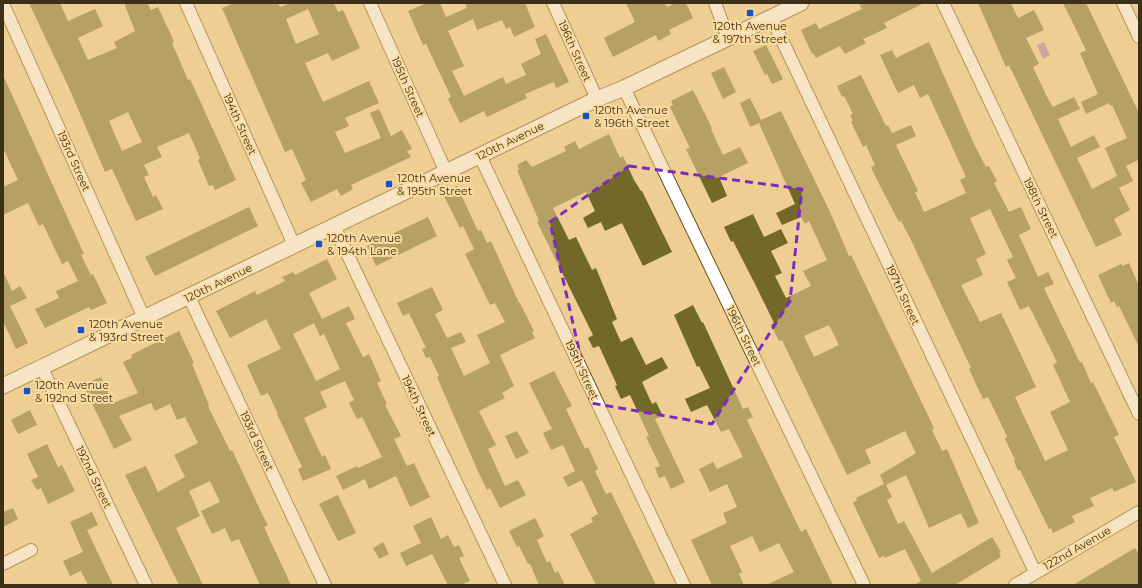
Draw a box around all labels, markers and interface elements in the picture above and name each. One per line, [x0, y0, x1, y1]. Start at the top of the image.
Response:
marker: 120th Avenue & 197th Street [745, 8, 755, 18]
street label: 196th Street [555, 18, 595, 84]
place label: 120th Avenue & 197th Street [712, 19, 788, 46]
street label: 195th Street [388, 54, 428, 120]
street label: 194th Street [220, 91, 260, 157]
place label: 120th Avenue & 196th Street [594, 103, 670, 130]
marker: 120th Avenue & 196th Street [581, 111, 591, 121]
street label: 120th Avenue [474, 118, 547, 163]
street label: 193rd Street [54, 129, 94, 194]
place label: 120th Avenue & 195th Street [397, 171, 473, 198]
street label: 198th Street [1020, 175, 1062, 241]
marker: 120th Avenue & 195th Street [384, 179, 394, 189]
place label: 120th Avenue & 194th Lane [327, 231, 401, 258]
marker: 120th Avenue & 194th Lane [314, 239, 324, 249]
street label: 120th Avenue [182, 260, 255, 305]
street label: 197th Street [883, 263, 923, 328]
street label: 196th Street [723, 304, 765, 369]
place label: 120th Avenue & 193rd Street [89, 317, 164, 344]
marker: 120th Avenue & 193rd Street [76, 325, 86, 335]
street label: 195th Street [562, 338, 602, 403]
street label: 194th Street [399, 373, 440, 439]
place label: 120th Avenue & 192nd Street [35, 378, 114, 405]
marker: 120th Avenue & 192nd Street [22, 386, 32, 396]
street label: 193rd Street [237, 409, 277, 474]
street label: 192nd Street [73, 443, 115, 511]
street label: 122nd Avenue [1041, 523, 1114, 573]

